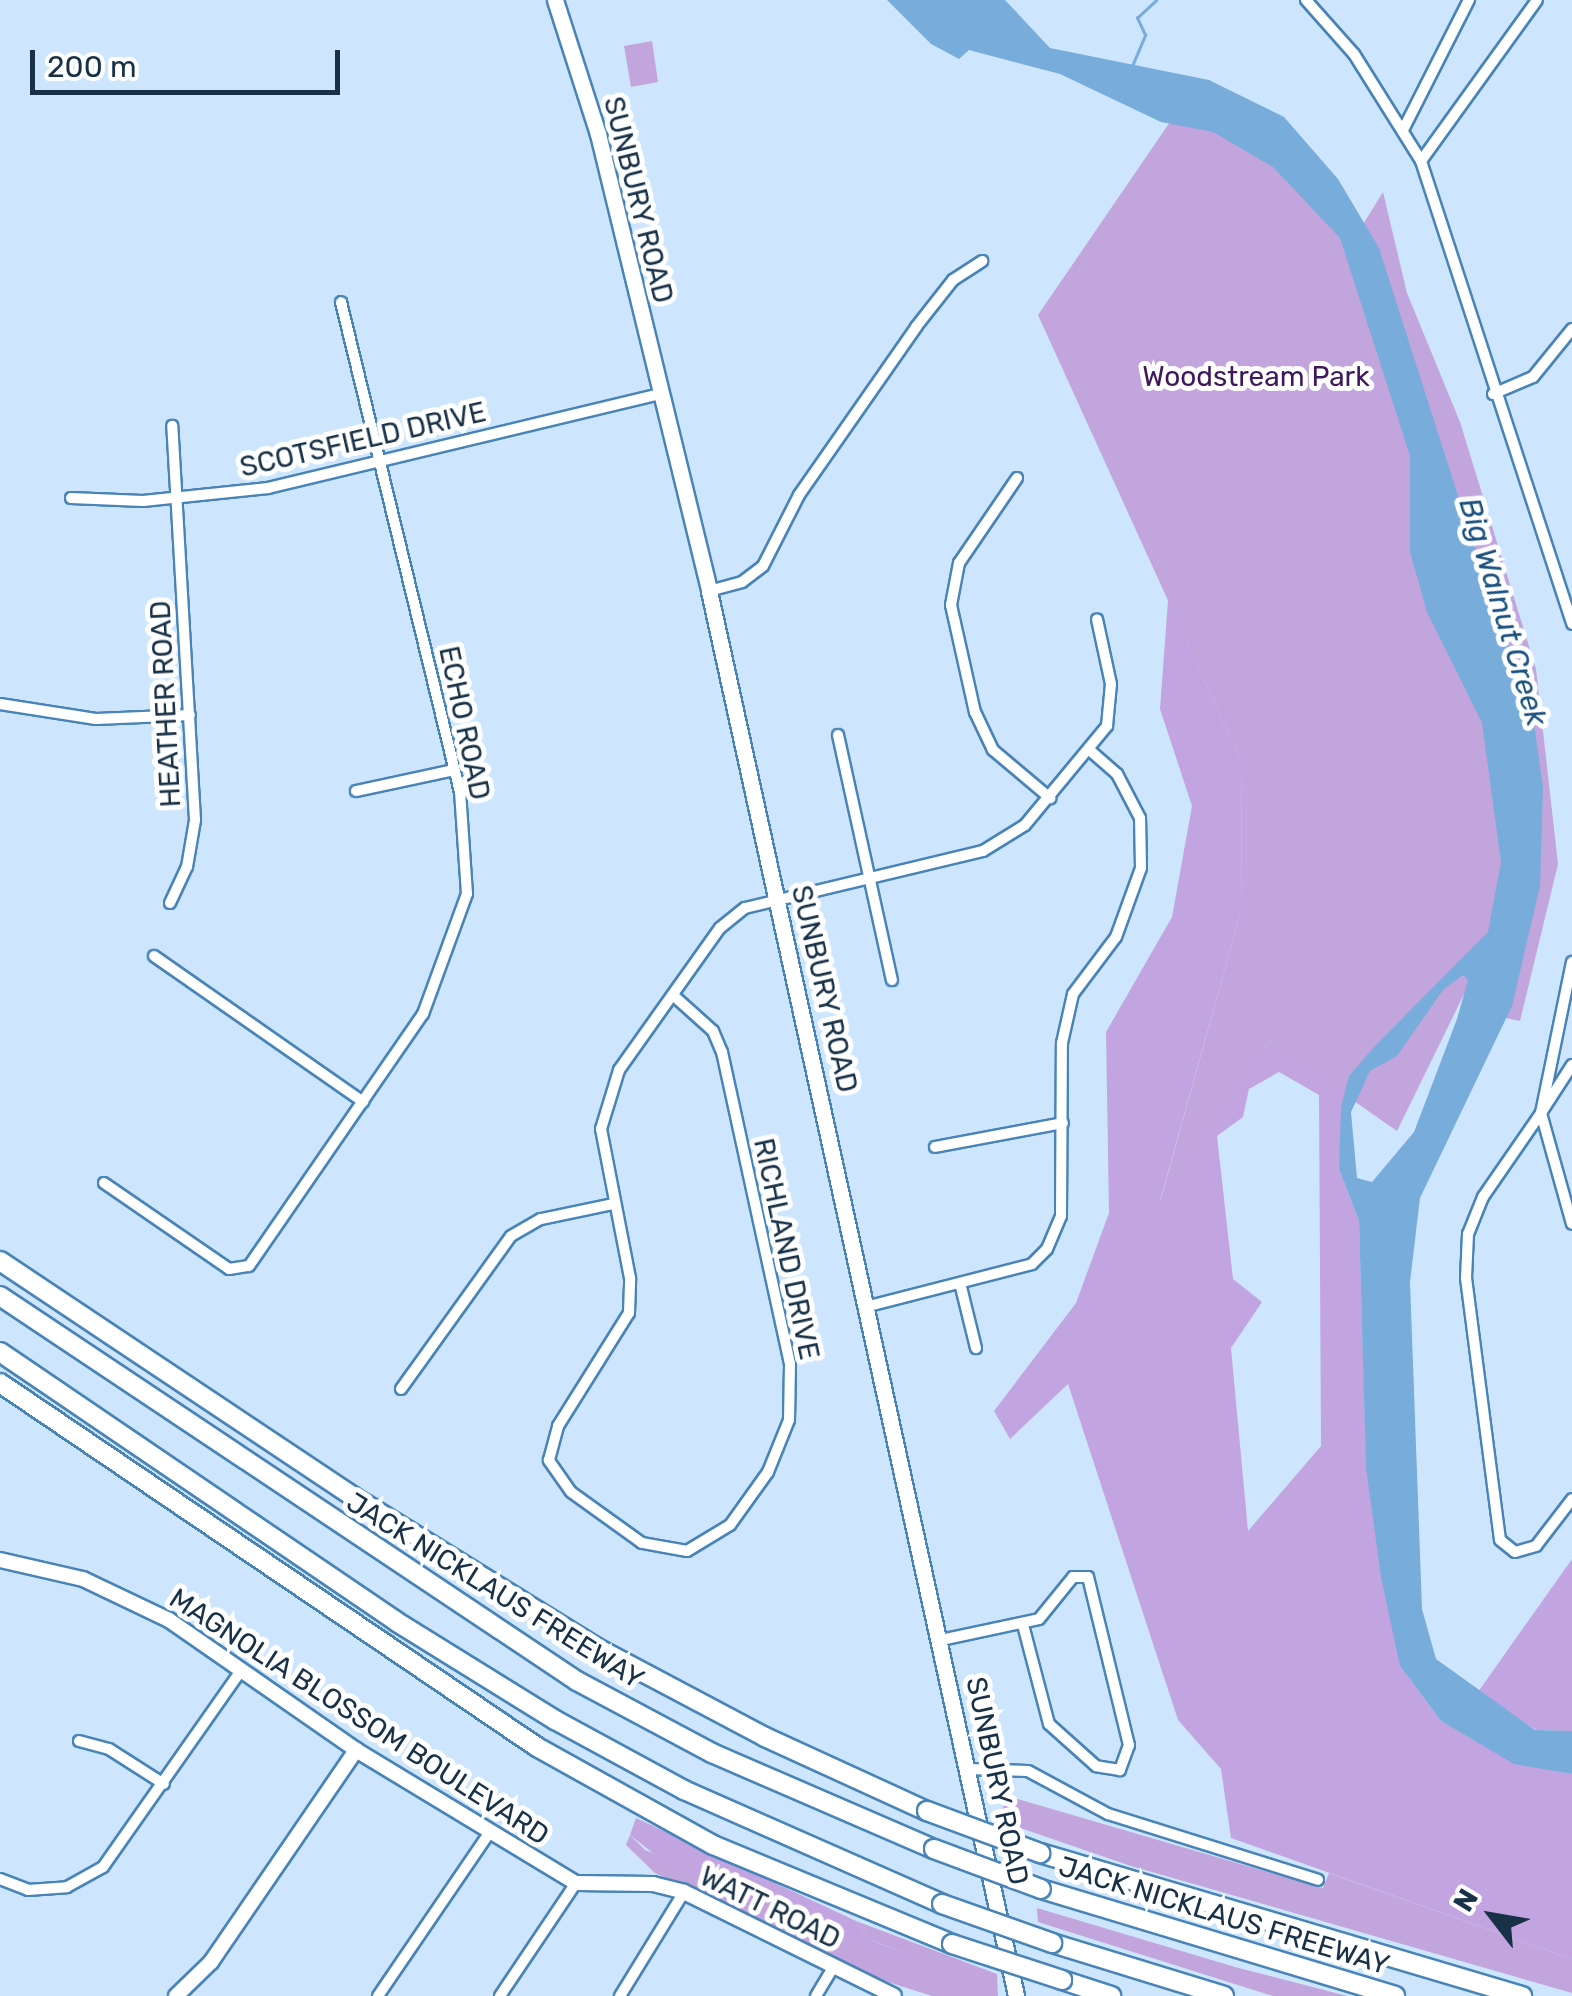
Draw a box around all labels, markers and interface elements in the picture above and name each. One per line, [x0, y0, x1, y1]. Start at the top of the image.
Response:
scale bar [35, 30, 345, 92]
text: 200 m [47, 49, 137, 85]
street label: SUNBURY ROAD [596, 93, 680, 307]
park label: Woodstream Park [1142, 360, 1370, 394]
street label: SCOTSFIELD DRIVE [237, 395, 489, 485]
water label: Big Walnut Creek [1451, 494, 1555, 730]
street label: HEATHER ROAD [144, 600, 188, 808]
street label: ECHO ROAD [431, 643, 497, 803]
street label: SUNBURY ROAD [784, 882, 864, 1096]
street label: RICHLAND DRIVE [746, 1135, 826, 1363]
street label: JACK NICKLAUS FREEWAY [340, 1486, 650, 1696]
street label: MAGNOLIA BLOSSOM BOULEVARD [163, 1581, 555, 1853]
street label: SUNBURY ROAD [958, 1674, 1036, 1888]
street label: JACK NICKLAUS FREEWAY [1055, 1850, 1393, 1982]
street label: WATT ROAD [694, 1859, 846, 1957]
north arrow [1442, 1866, 1542, 1966]
text: N [1447, 1883, 1485, 1917]

